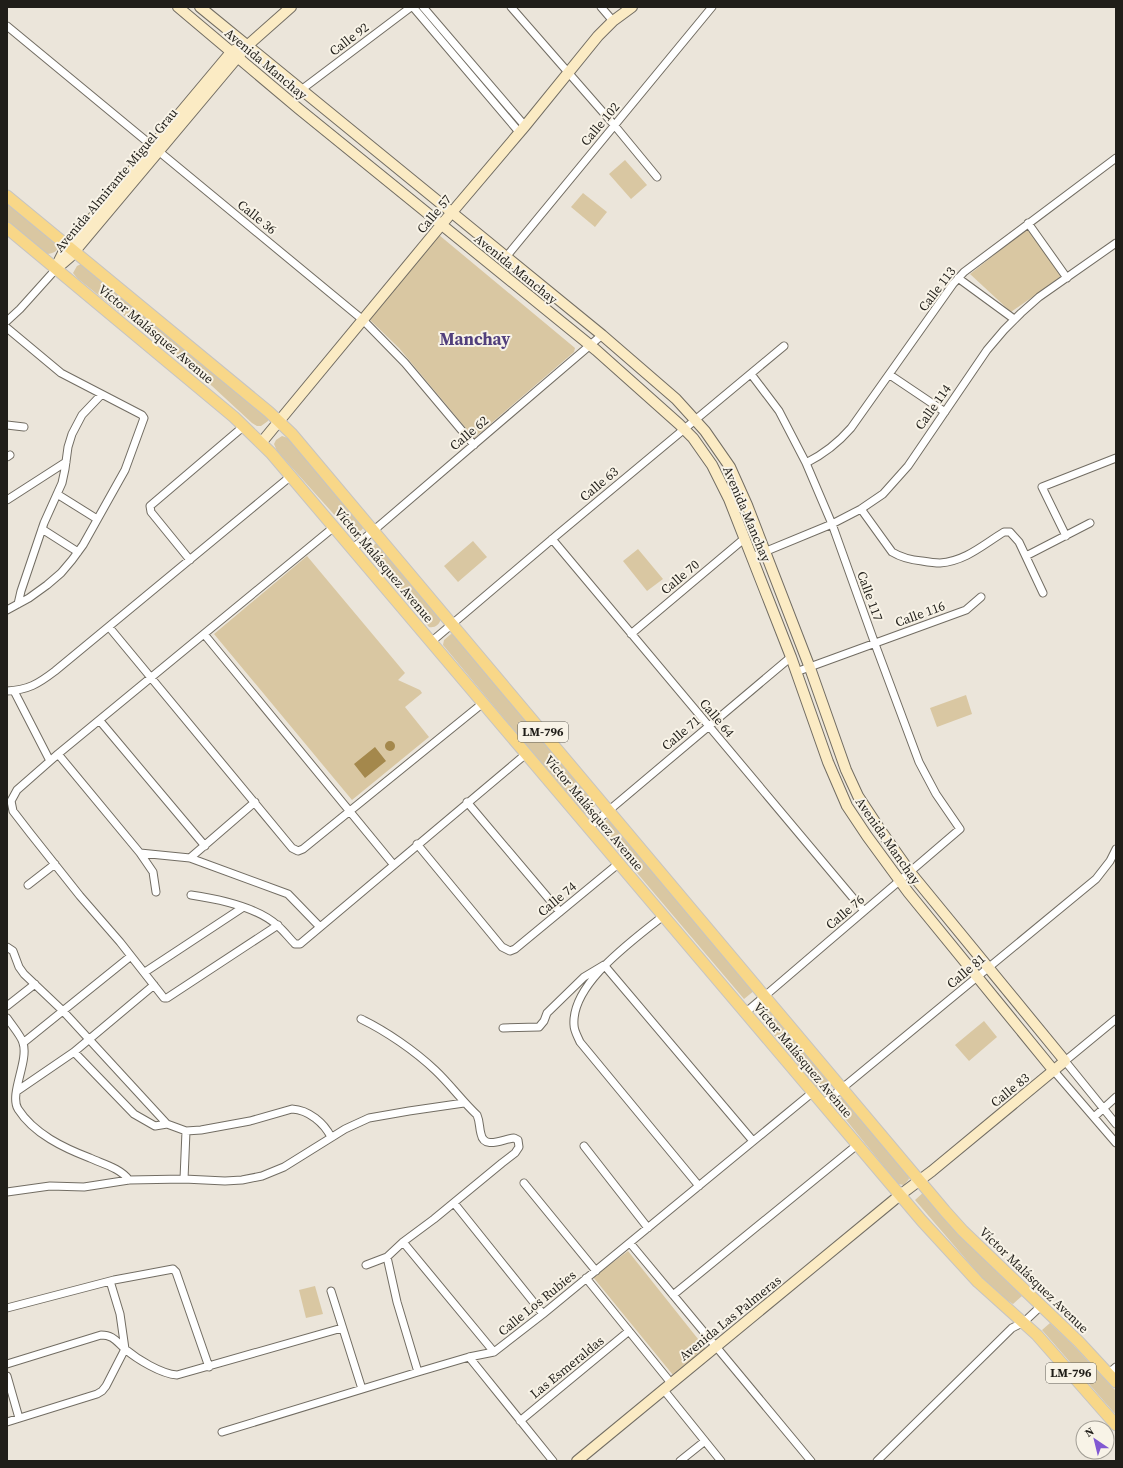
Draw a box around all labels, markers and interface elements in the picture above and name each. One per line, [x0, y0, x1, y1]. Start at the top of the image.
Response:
street label: Calle 92 [326, 19, 372, 59]
street label: Avenida Manchay [221, 25, 311, 104]
street label: Calle 102 [577, 99, 623, 149]
street label: Avenida Almirante Miguel Grau [51, 104, 182, 255]
street label: Calle 57 [413, 191, 455, 237]
street label: Calle 36 [234, 196, 280, 238]
street label: Avenida Manchay [471, 230, 561, 308]
street label: Calle 113 [915, 263, 959, 315]
street label: Víctor Malásquez Avenue [95, 281, 217, 388]
district label: Manchay [440, 327, 511, 351]
street label: Calle 114 [911, 381, 955, 433]
street label: Calle 62 [446, 412, 492, 454]
street label: Calle 63 [576, 463, 622, 505]
street label: Avenida Manchay [719, 464, 775, 565]
street label: Víctor Malásquez Avenue [331, 504, 438, 626]
street label: Calle 70 [657, 556, 703, 598]
street label: Calle 117 [853, 569, 887, 624]
street label: Calle 116 [893, 597, 947, 631]
street label: Calle 64 [696, 695, 738, 741]
street label: Calle 71 [658, 712, 704, 754]
road number: LM-796 [518, 722, 568, 742]
street label: Víctor Malásquez Avenue [541, 752, 648, 874]
street label: Avenida Manchay [852, 794, 925, 888]
street label: Calle 74 [534, 878, 580, 920]
street label: Calle 76 [822, 891, 868, 933]
street label: Calle 81 [943, 950, 989, 992]
street label: Víctor Malásquez Avenue [750, 999, 857, 1121]
street label: Calle 83 [987, 1069, 1033, 1111]
street label: Víctor Malásquez Avenue [976, 1223, 1093, 1337]
street label: Calle Los Rubies [495, 1266, 580, 1340]
street label: Avenida Las Palmeras [675, 1271, 785, 1364]
street label: Las Esmeraldas [527, 1332, 608, 1402]
road number: LM-796 [1046, 1363, 1096, 1383]
north arrow [1075, 1420, 1115, 1460]
text: N [1082, 1424, 1097, 1441]

